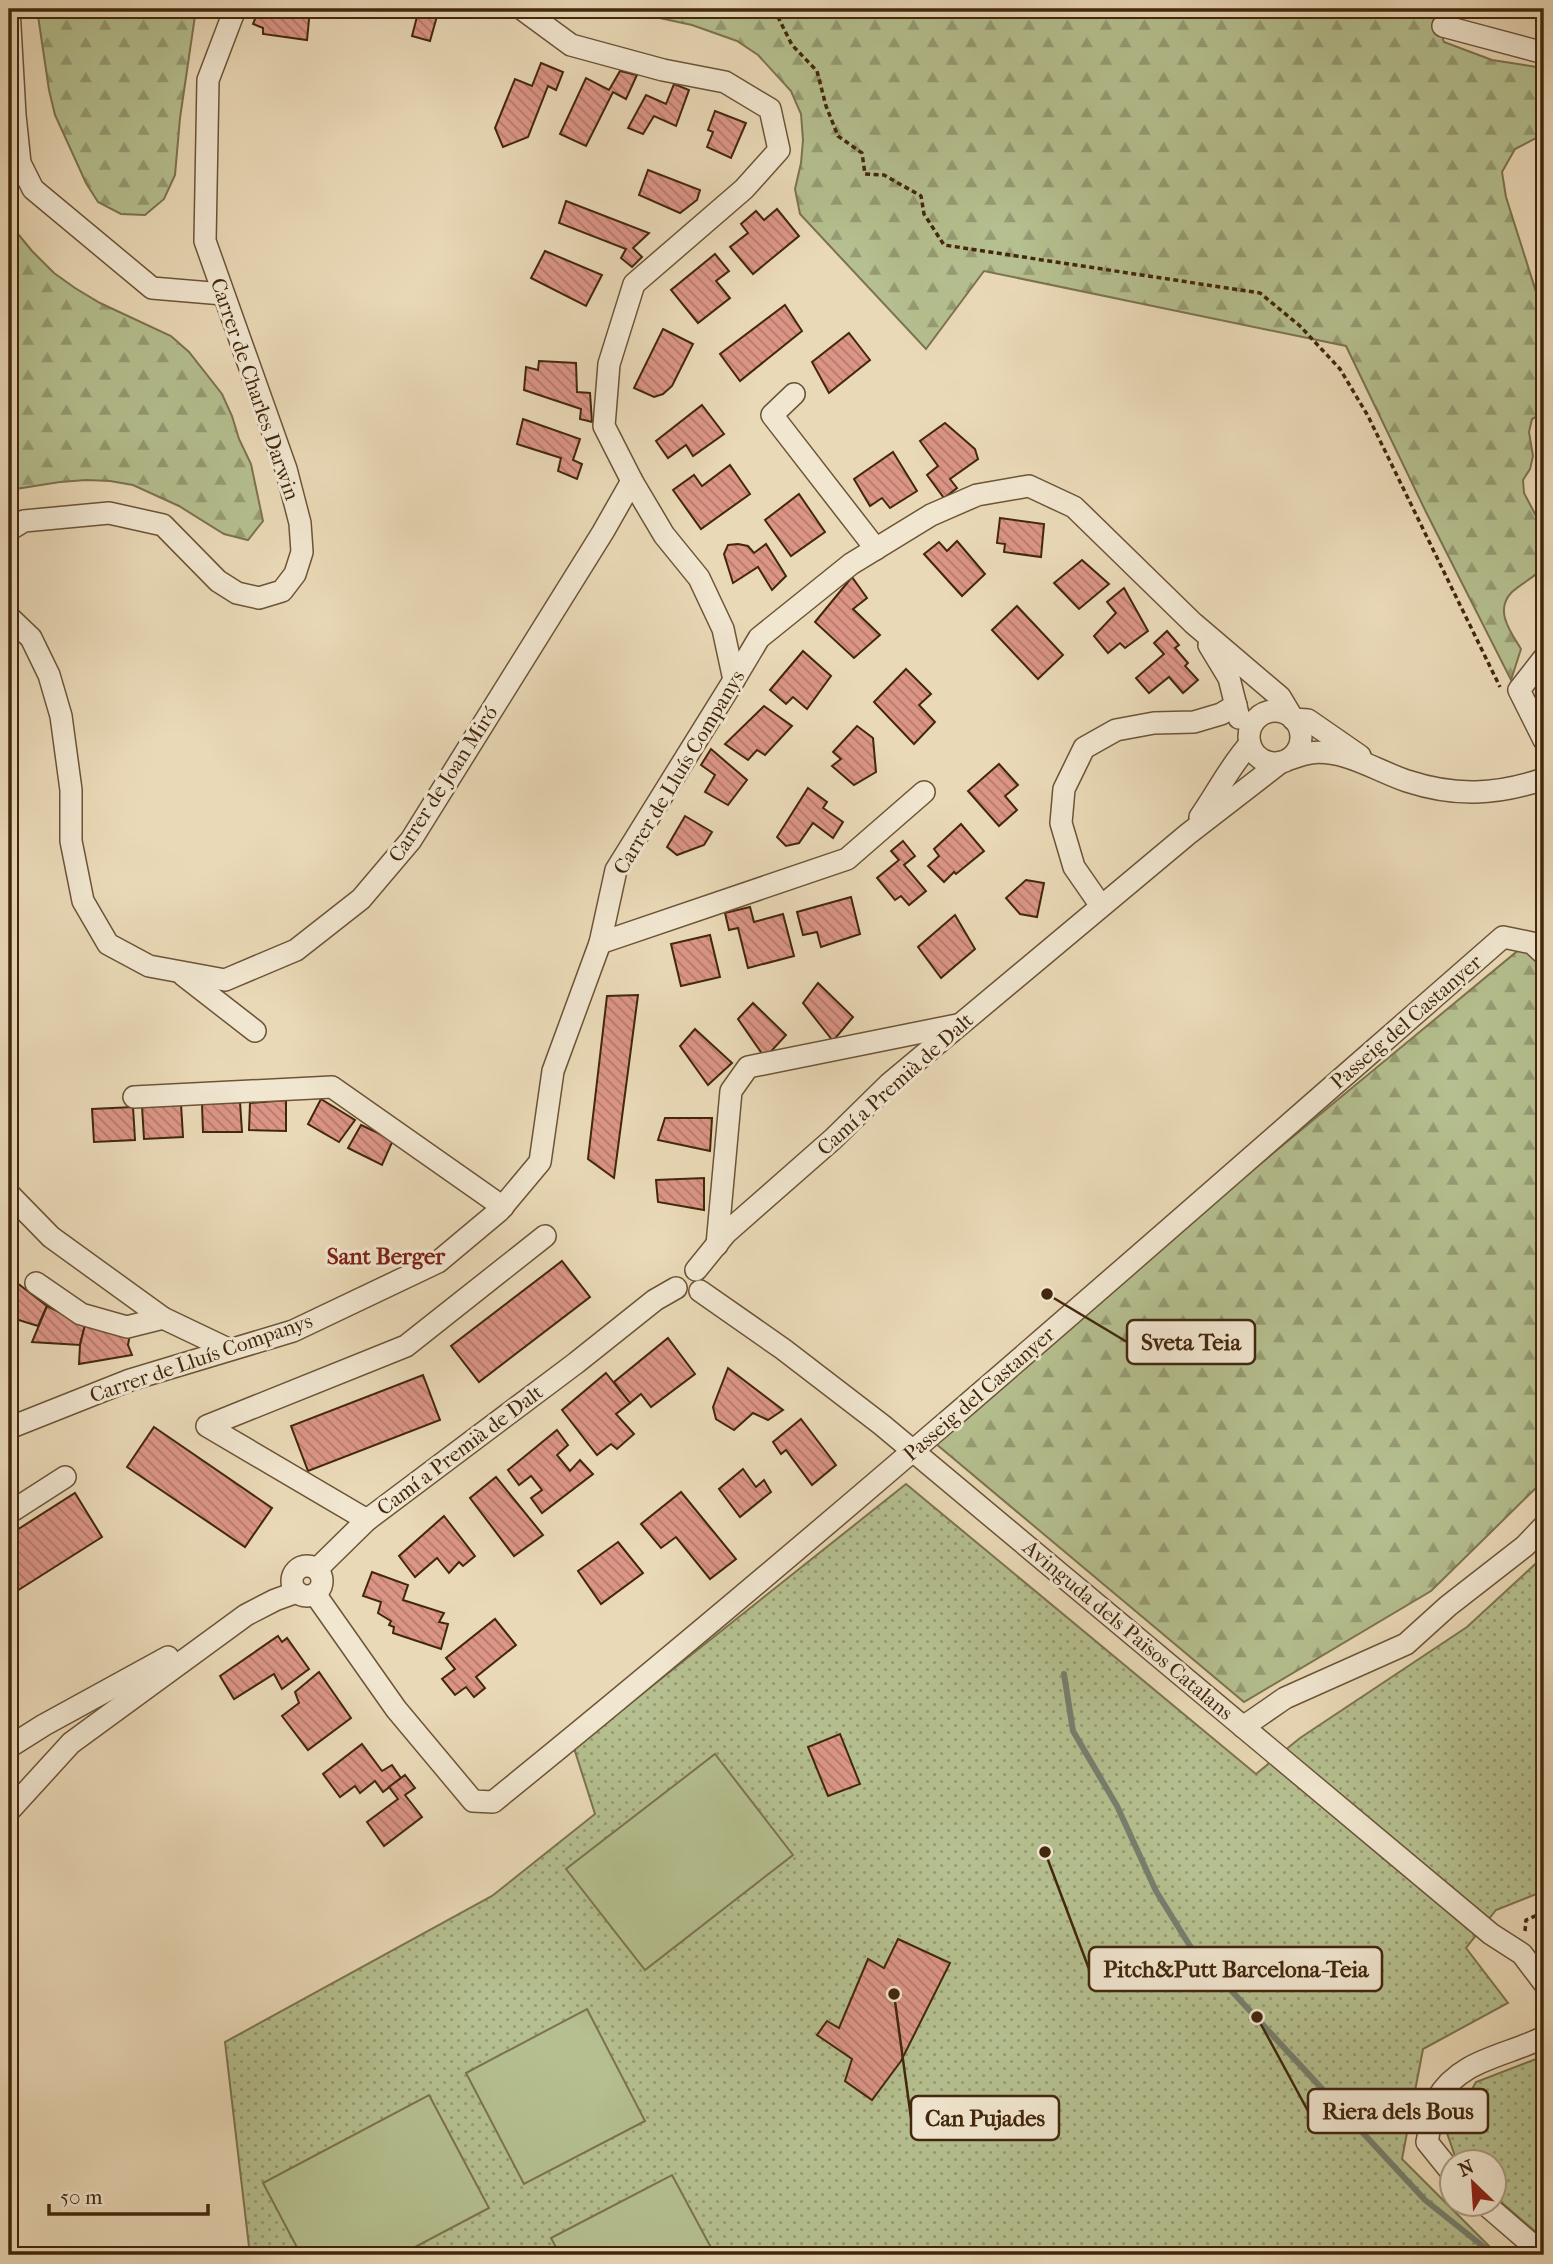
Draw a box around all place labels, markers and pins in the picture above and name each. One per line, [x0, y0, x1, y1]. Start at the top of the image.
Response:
callout: Sveta Teia [1127, 1320, 1255, 1364]
callout: Pitch&Putt Barcelona-Teia [1089, 1947, 1382, 1991]
callout: Riera dels Bous [1308, 2089, 1488, 2133]
callout: Can Pujades [911, 2096, 1059, 2140]

